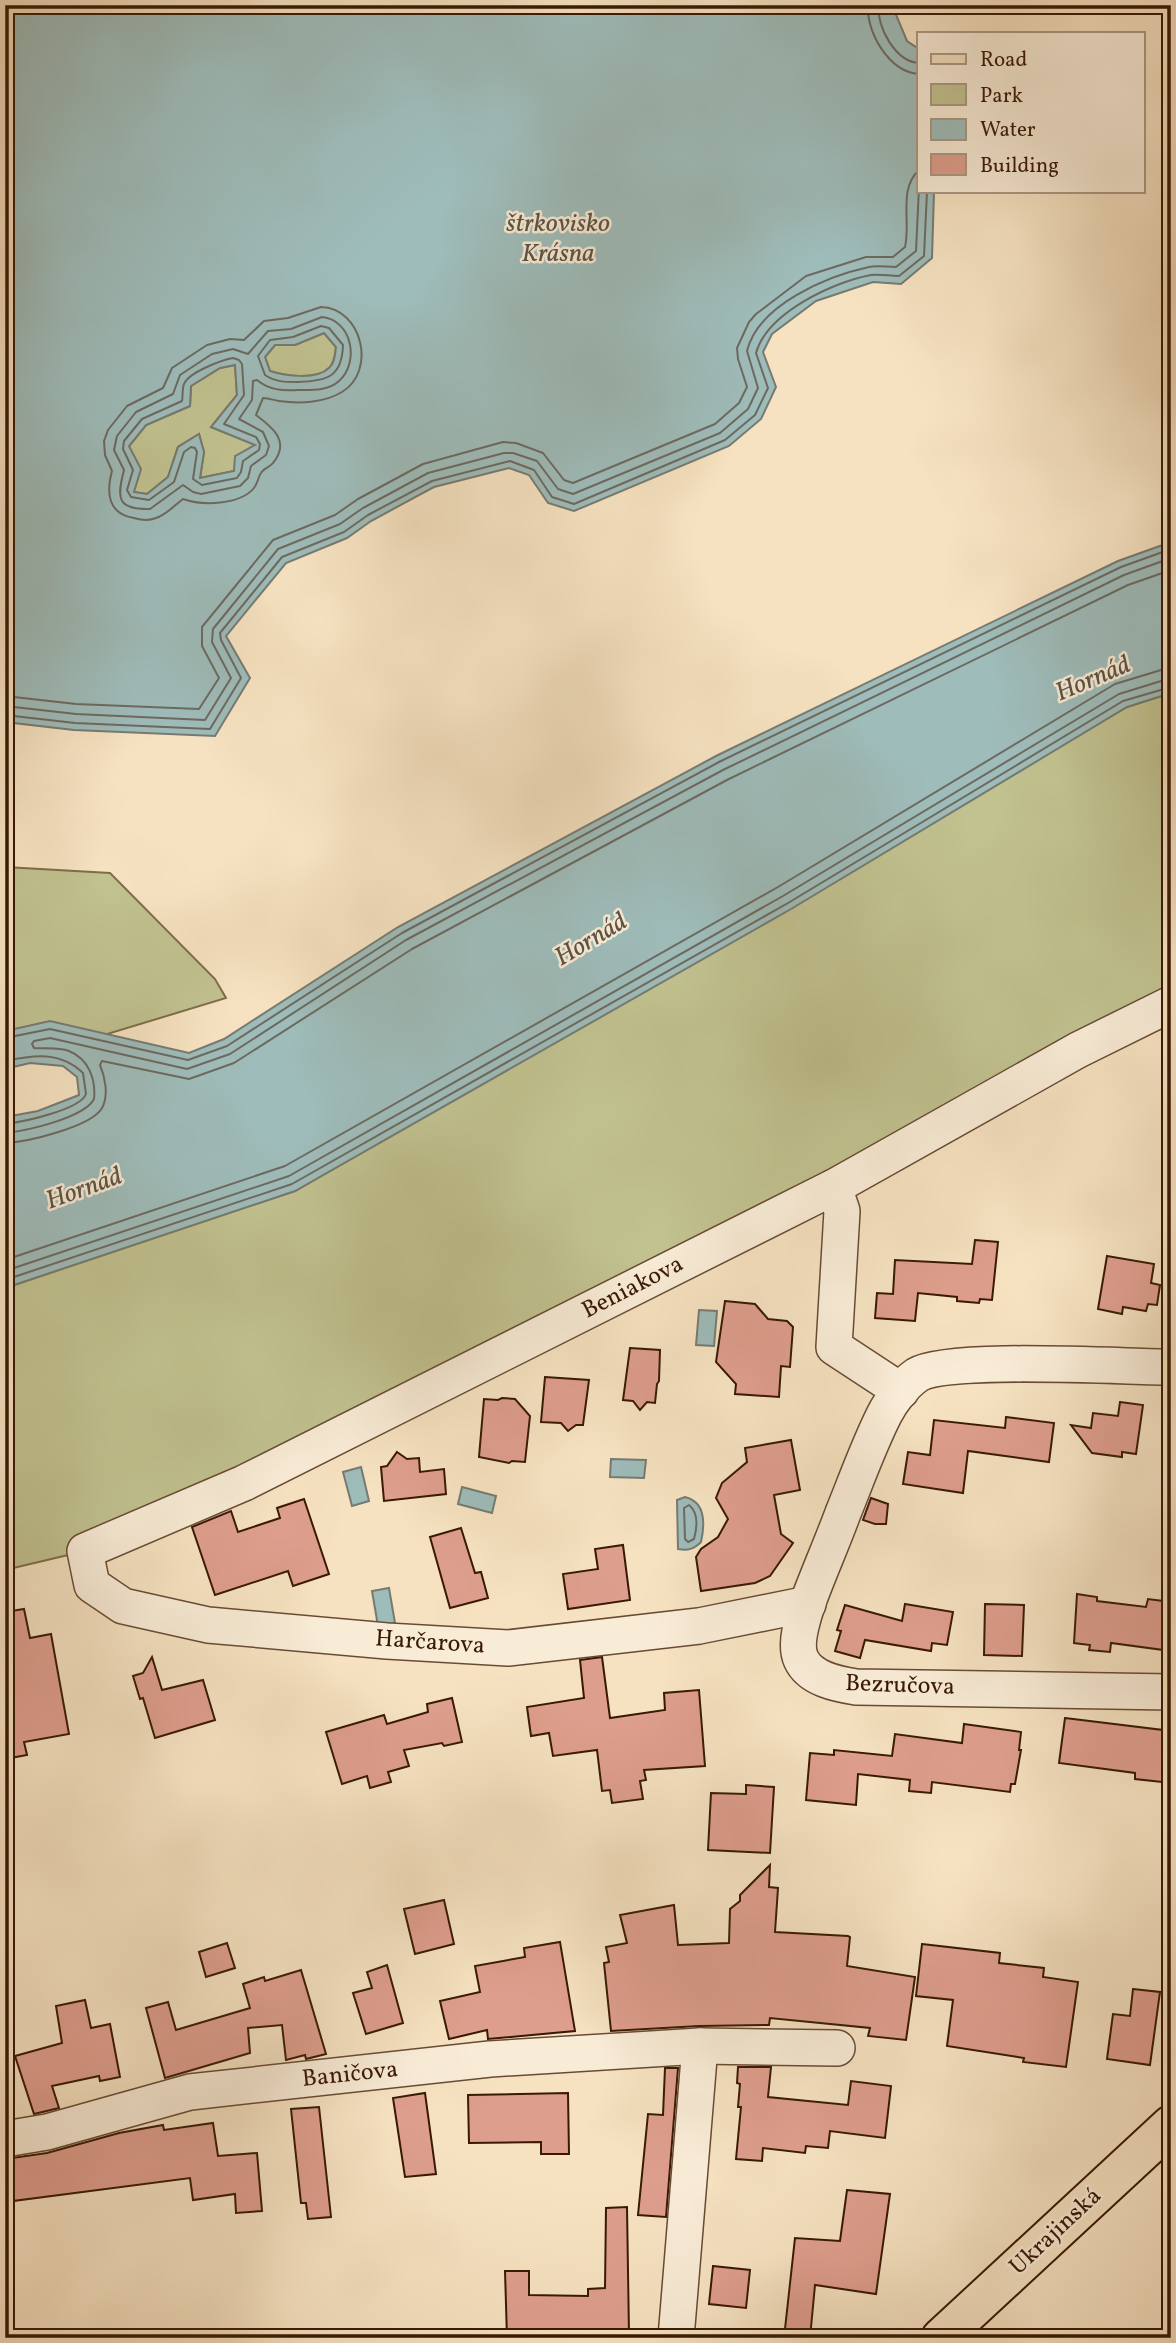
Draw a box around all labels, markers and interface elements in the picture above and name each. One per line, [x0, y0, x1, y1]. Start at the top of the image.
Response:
legend [917, 32, 1144, 192]
text: Road [980, 46, 1027, 75]
text: Park [980, 82, 1023, 111]
text: Water [980, 116, 1036, 145]
text: Building [980, 152, 1059, 181]
water label: štrkovisko Krásna [506, 206, 610, 272]
water label: Hornád [1050, 647, 1137, 711]
water label: Hornád [548, 904, 635, 976]
water label: Hornád [41, 1158, 128, 1219]
street label: Beniakova [576, 1248, 690, 1328]
street label: Harčarova [374, 1622, 486, 1664]
street label: Bezručova [845, 1667, 955, 1705]
street label: Baničova [300, 2053, 400, 2097]
street label: Ukrajinská [1002, 2180, 1110, 2284]

